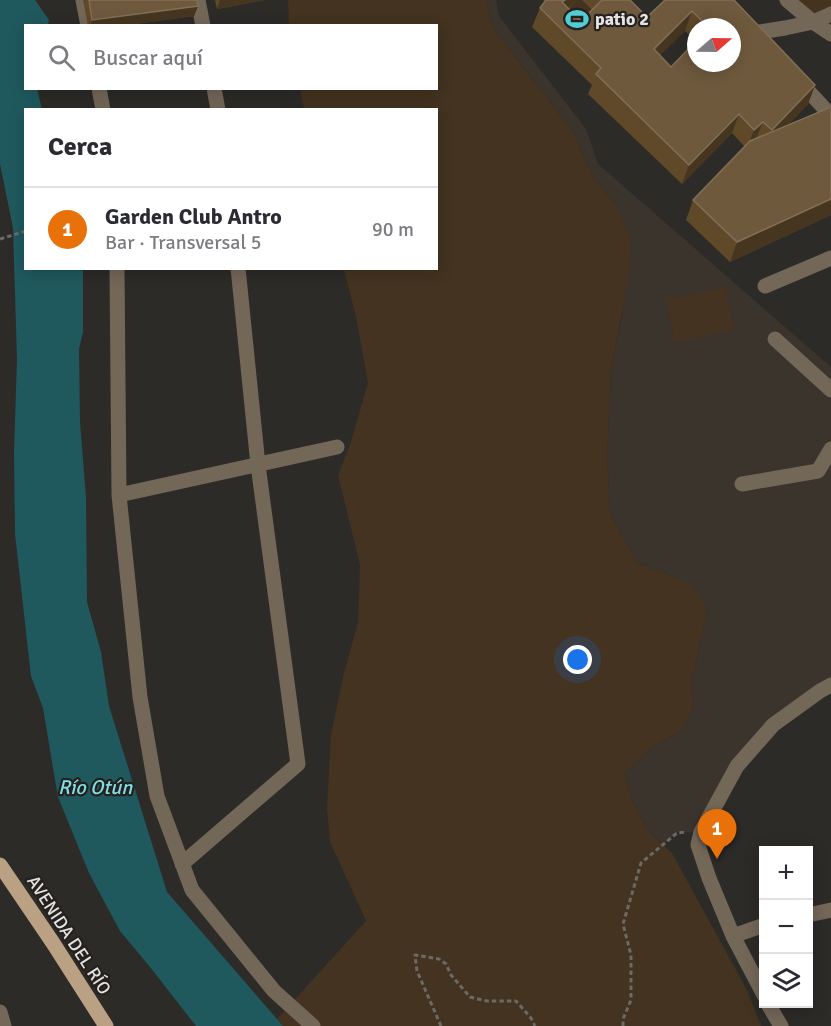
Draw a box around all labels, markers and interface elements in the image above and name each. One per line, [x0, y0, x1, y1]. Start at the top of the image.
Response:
sports icon: patio 2 [564, 6, 590, 32]
place label: patio 2 [595, 8, 649, 30]
north arrow [687, 18, 741, 72]
search box [24, 24, 438, 90]
icon: search [45, 41, 78, 74]
text: Buscar aquí [93, 44, 203, 71]
text: Cerca [48, 131, 112, 163]
text: Garden Club Antro [105, 203, 282, 230]
text: 1 [62, 217, 73, 242]
text: 90 m [372, 217, 414, 242]
text: Bar · Transversal 5 [105, 230, 262, 255]
your location [563, 645, 592, 674]
water label: Río Otún [58, 775, 133, 800]
pin: 1 [698, 810, 736, 859]
map controls [759, 846, 813, 1008]
button: + [759, 846, 813, 900]
street label: AVENIDA DEL RÍO [22, 871, 116, 999]
button: − [759, 900, 813, 954]
button: layers [759, 954, 813, 1008]

